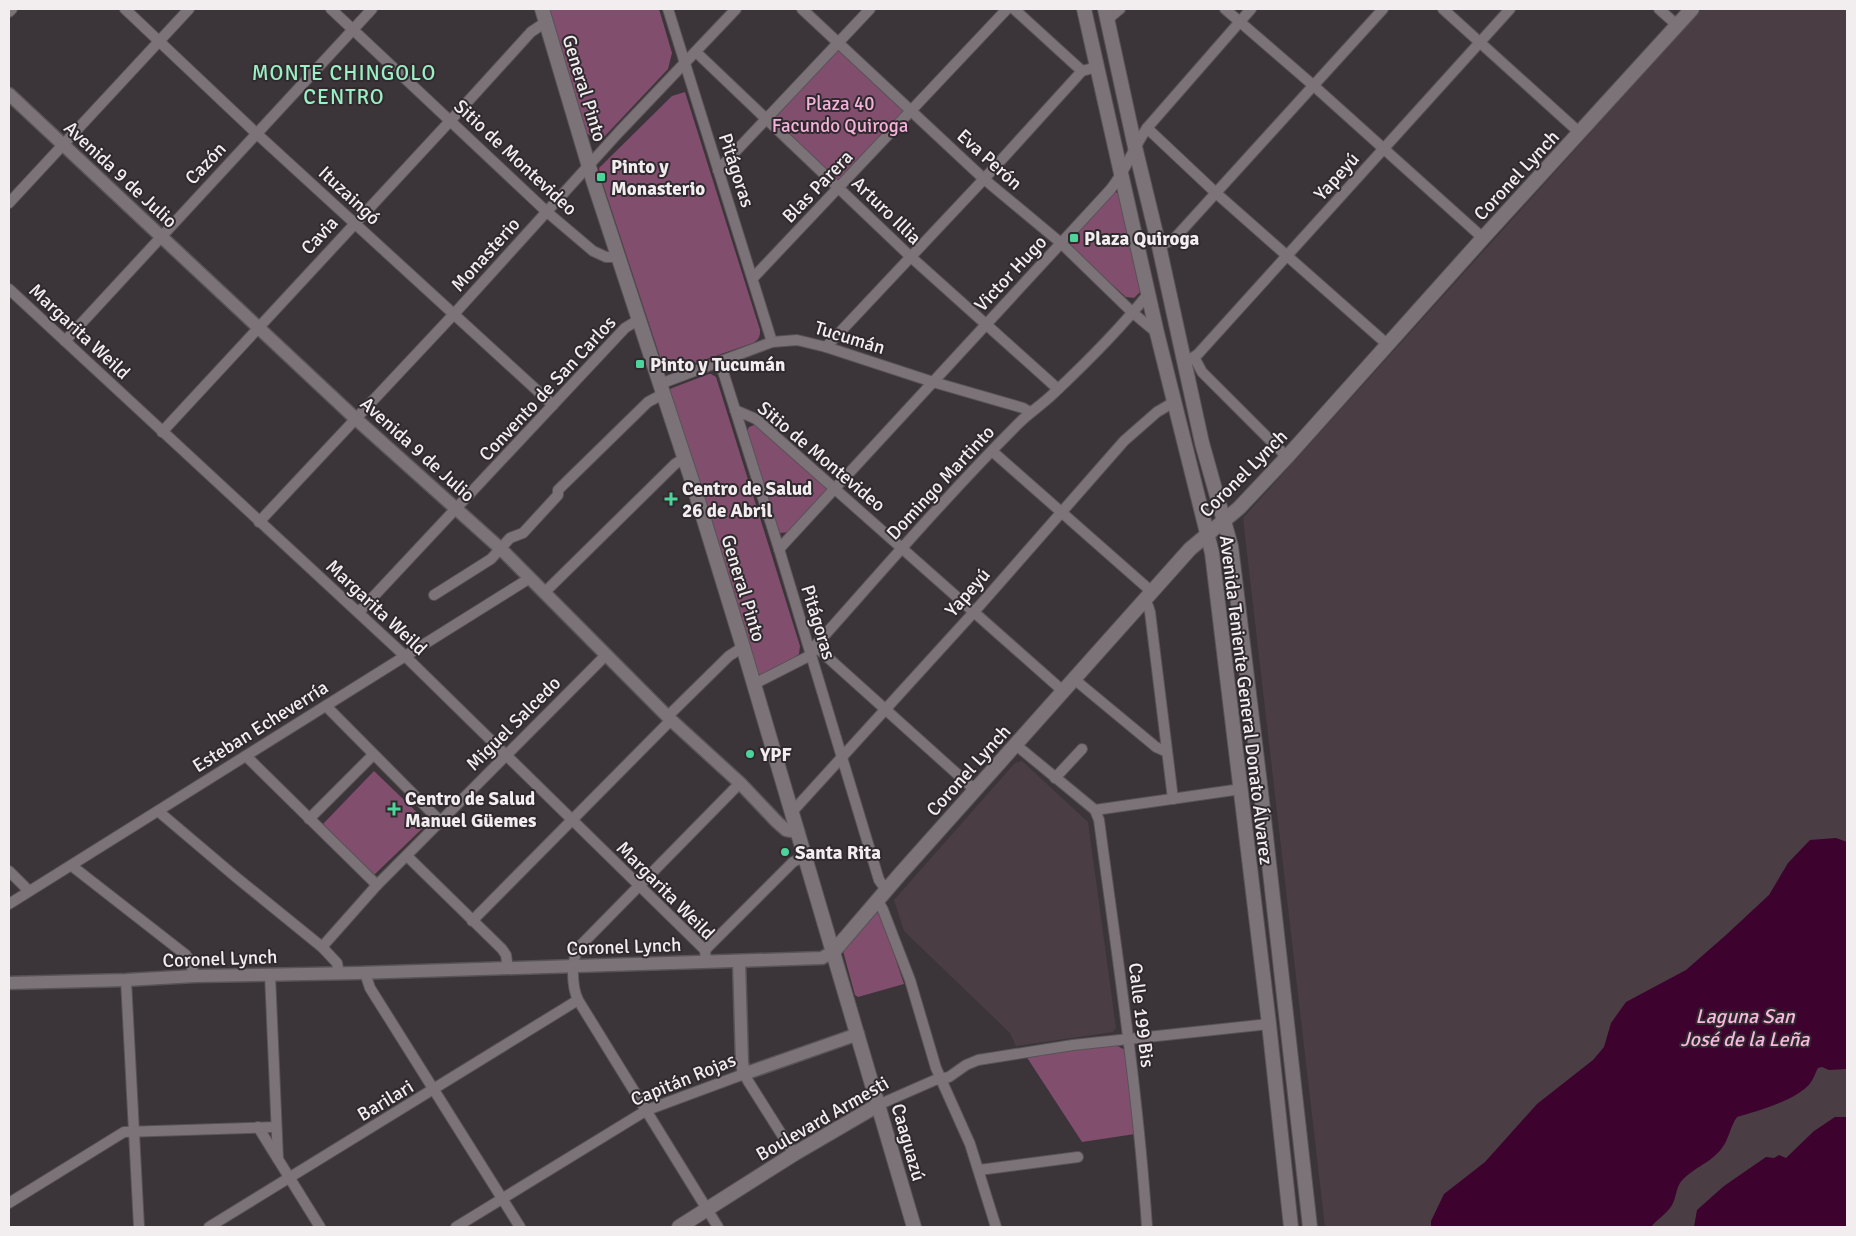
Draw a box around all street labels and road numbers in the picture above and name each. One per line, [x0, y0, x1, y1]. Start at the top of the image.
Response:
street label: General Pinto [556, 32, 612, 145]
street label: Sitio de Montevideo [449, 94, 582, 221]
street label: Avenida 9 de Julio [59, 116, 182, 233]
street label: Eva Perón [952, 124, 1027, 195]
street label: Coronel Lynch [1469, 125, 1565, 226]
street label: Pitágoras [713, 130, 759, 211]
street label: Cazón [180, 137, 231, 190]
street label: Blas Parera [777, 145, 858, 228]
street label: Yapeyú [1309, 147, 1365, 206]
street label: Ituzaingó [313, 161, 385, 231]
street label: Arturo Illia [846, 172, 926, 250]
street label: Cavia [296, 211, 343, 260]
street label: Monasterio [446, 212, 525, 297]
street label: Victor Hugo [969, 230, 1052, 317]
street label: Margarita Weild [24, 279, 135, 385]
street label: Convento de San Carlos [474, 311, 621, 466]
street label: Tucumán [811, 316, 888, 360]
street label: Avenida 9 de Julio [355, 392, 480, 508]
street label: Sitio de Montevideo [752, 396, 890, 517]
street label: Domingo Martinto [881, 420, 1000, 545]
street label: Coronel Lynch [1195, 425, 1293, 523]
street label: General Pinto [715, 532, 771, 645]
street label: Avenida Teniente General Donato Álvarez [1214, 534, 1278, 866]
street label: Margarita Weild [321, 555, 432, 661]
street label: Yapeyú [940, 563, 995, 622]
street label: Pitágoras [795, 582, 841, 663]
street label: Miguel Salcedo [461, 671, 566, 776]
street label: Esteban Echeverría [188, 675, 333, 778]
street label: Coronel Lynch [921, 720, 1016, 821]
street label: Margarita Weild [611, 836, 720, 945]
street label: Coronel Lynch [566, 933, 682, 961]
street label: Coronel Lynch [162, 945, 278, 973]
street label: Calle 199 Bis [1123, 961, 1159, 1069]
street label: Capitán Rojas [627, 1048, 739, 1112]
street label: Boulevard Armesti [752, 1071, 893, 1167]
street label: Barilari [353, 1075, 418, 1127]
street label: Caaguazú [886, 1101, 931, 1184]

